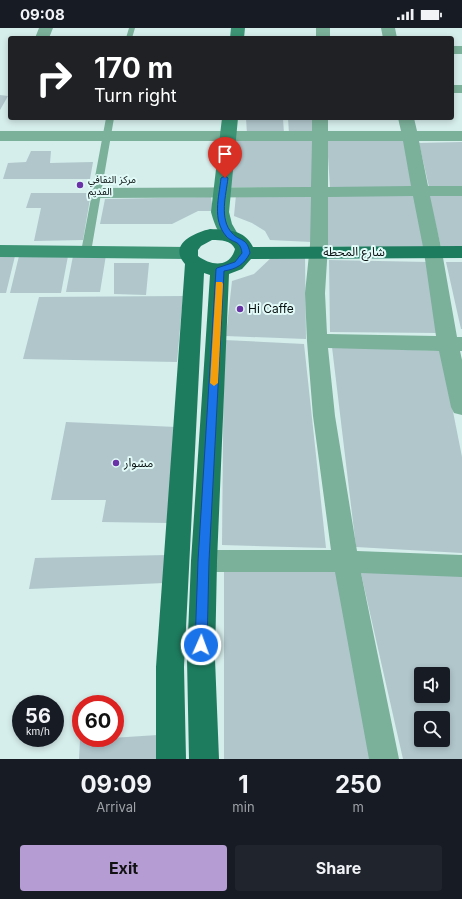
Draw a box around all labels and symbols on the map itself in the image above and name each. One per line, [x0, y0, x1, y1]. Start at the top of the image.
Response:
pin [208, 137, 242, 178]
place label: مركز الثقافي القديم [88, 173, 136, 199]
marker: مركز الثقافي القديم [75, 180, 85, 190]
street label: شارع المحطة [323, 244, 385, 261]
place label: Hi Caffe [248, 301, 294, 316]
marker: Hi Caffe [235, 304, 245, 314]
place label: مشوار [123, 455, 153, 470]
marker: مشوار [111, 458, 121, 468]
position arrow [180, 624, 222, 666]
speed limit sign: 60 [72, 695, 124, 747]

